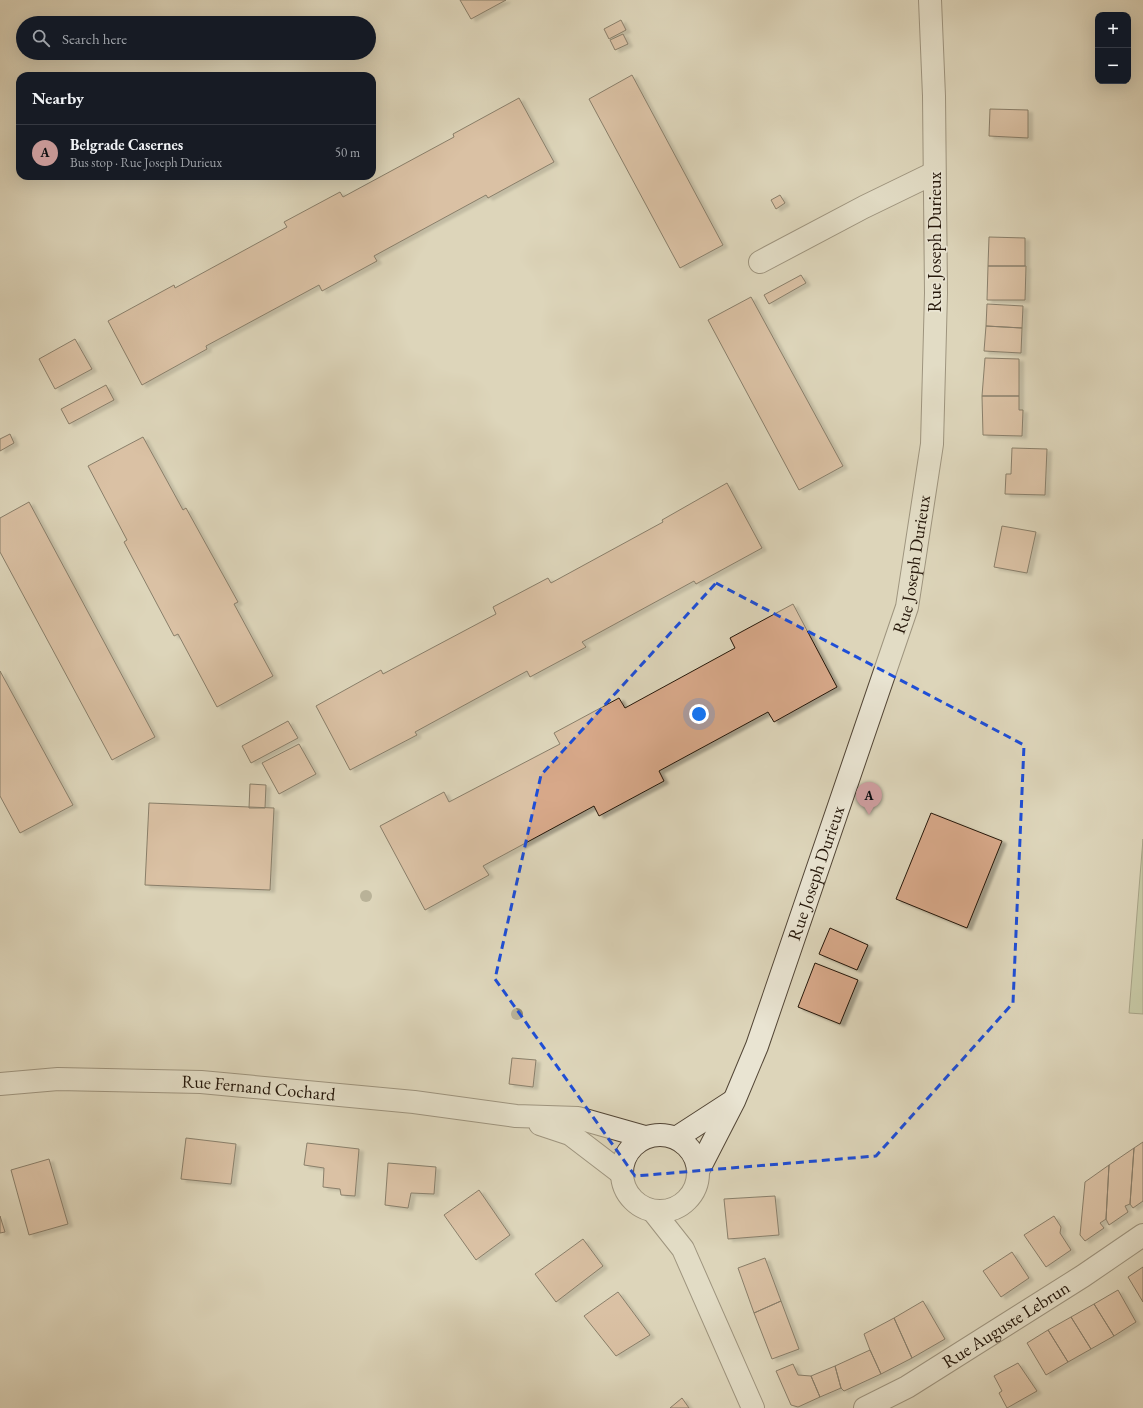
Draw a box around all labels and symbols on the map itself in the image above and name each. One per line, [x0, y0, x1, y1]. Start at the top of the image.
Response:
street label: Rue Joseph Durieux [923, 172, 946, 312]
street label: Rue Joseph Durieux [887, 493, 935, 637]
your location [689, 704, 709, 724]
pin: A [856, 782, 882, 815]
street label: Rue Joseph Durieux [782, 802, 849, 943]
street label: Rue Fernand Cochard [181, 1070, 337, 1106]
street label: Rue Auguste Lebrun [938, 1275, 1074, 1373]

